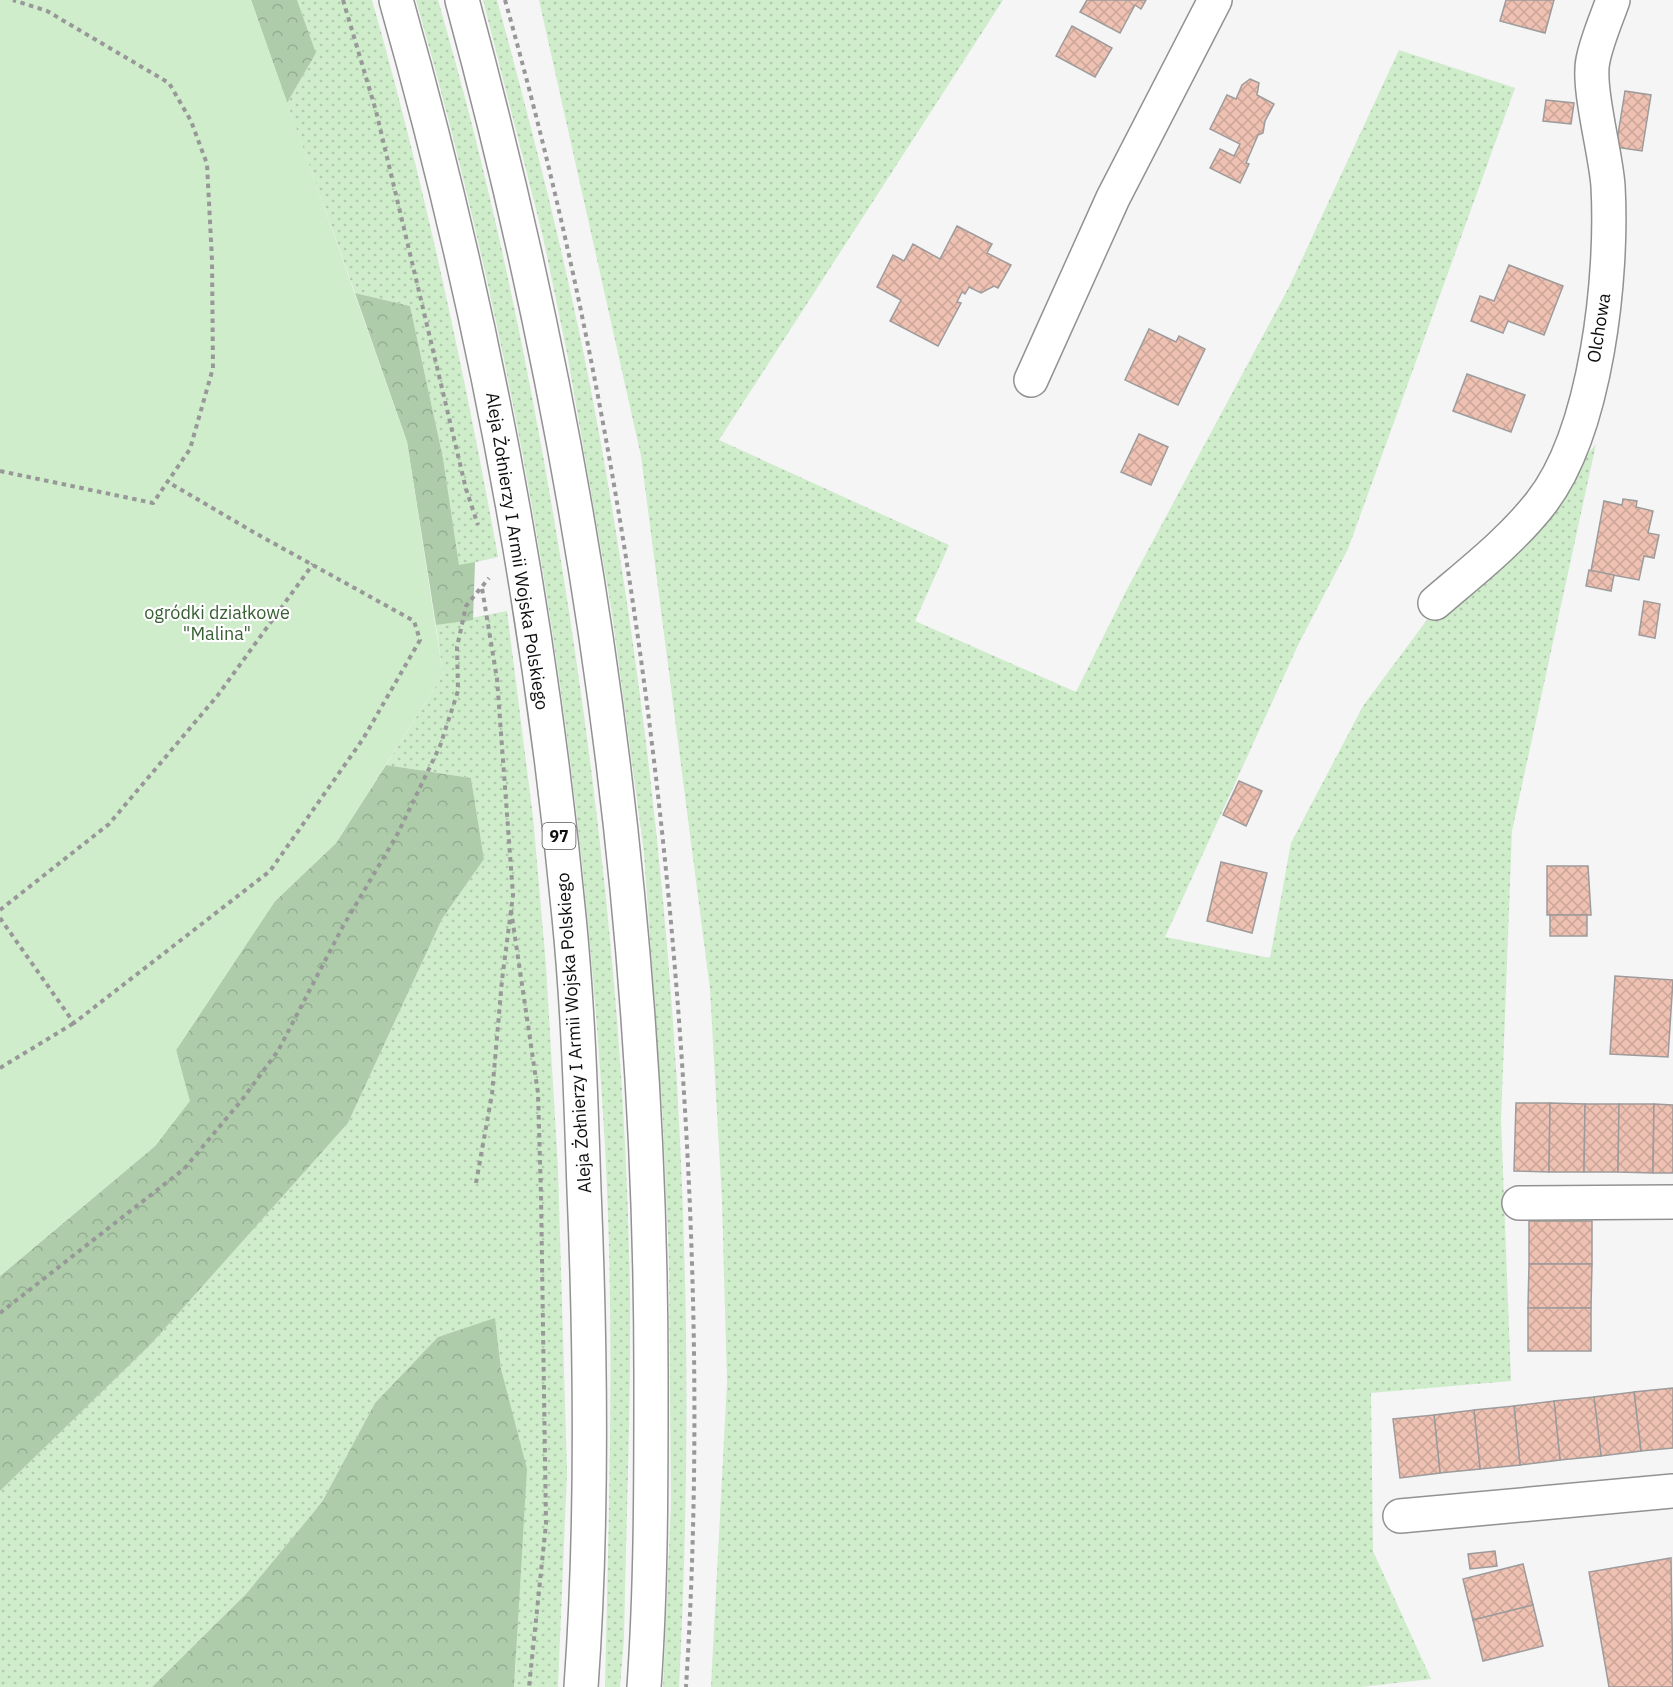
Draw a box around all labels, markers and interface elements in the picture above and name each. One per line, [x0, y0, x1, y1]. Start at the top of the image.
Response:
street label: Olchowa [1582, 291, 1615, 364]
street label: Aleja Żołnierzy I Armii Wojska Polskiego [481, 390, 554, 711]
park label: ogródki działkowe "Malina" [144, 601, 290, 645]
road number: 97 [542, 823, 576, 849]
street label: Aleja Żołnierzy I Armii Wojska Polskiego [551, 872, 596, 1194]

